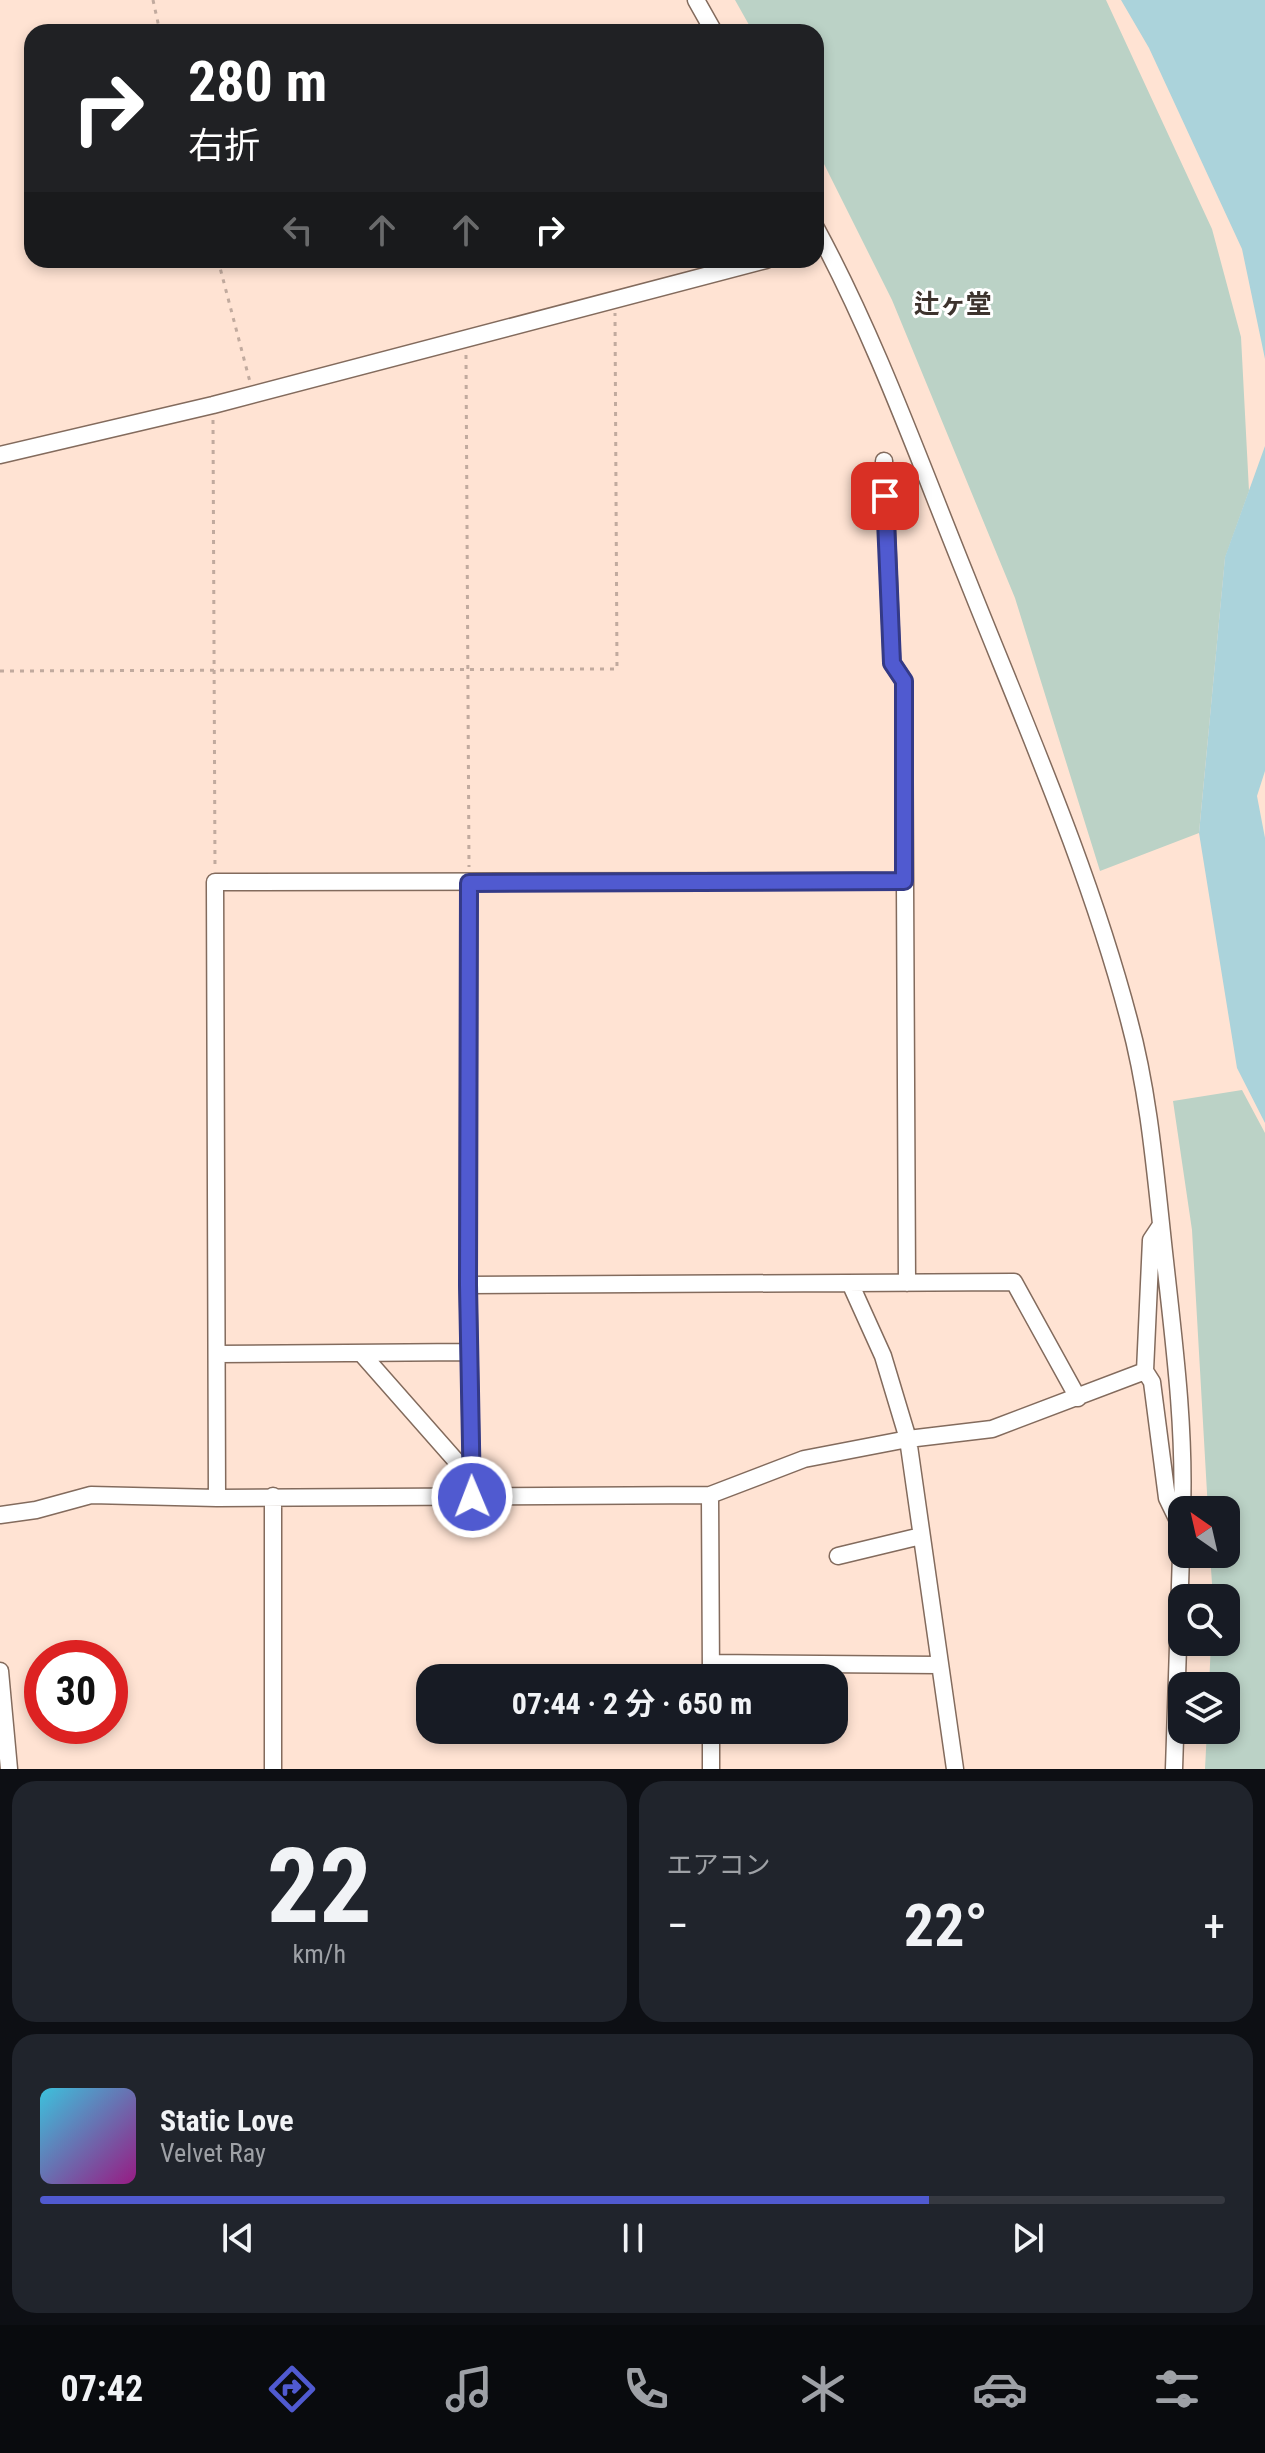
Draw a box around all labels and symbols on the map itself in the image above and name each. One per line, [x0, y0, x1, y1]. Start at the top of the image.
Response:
district label: 辻ヶ堂 [914, 289, 992, 319]
pin [851, 462, 919, 530]
position arrow [430, 1455, 514, 1539]
north arrow [1168, 1496, 1240, 1568]
speed limit sign: 30 [24, 1640, 128, 1744]

